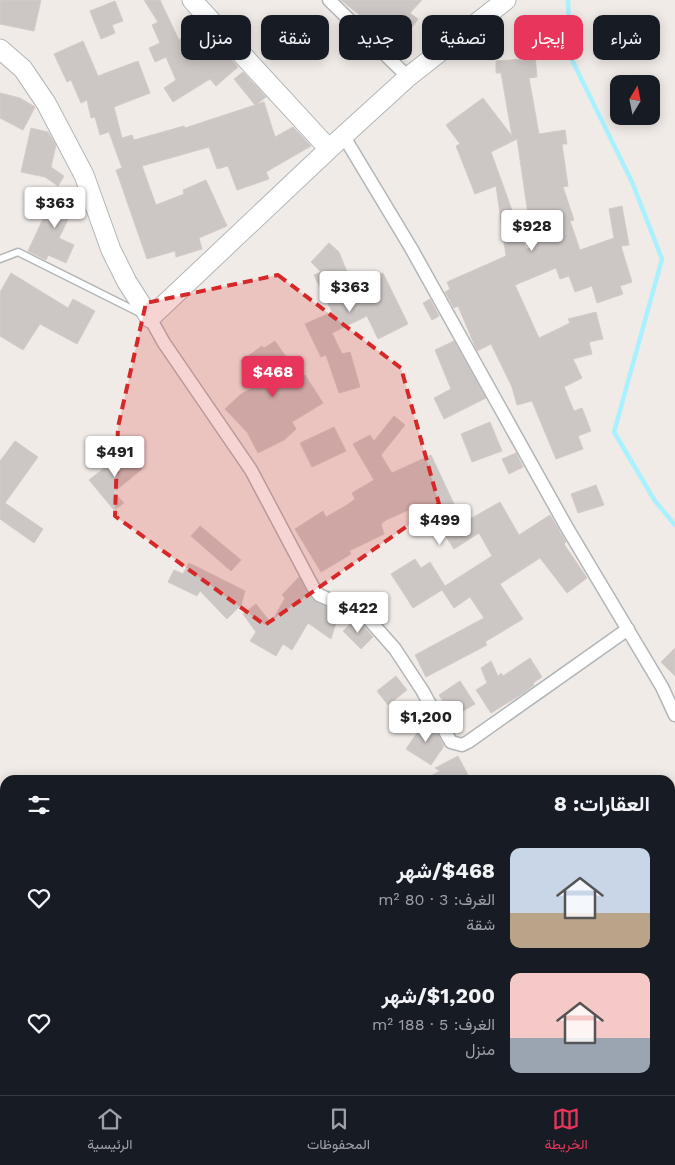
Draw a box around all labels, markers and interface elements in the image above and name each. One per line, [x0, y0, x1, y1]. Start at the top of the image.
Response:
chip: منزل [181, 15, 251, 60]
chip: شقة [261, 15, 329, 60]
chip: جديد [339, 15, 412, 60]
chip: تصفية [422, 15, 504, 60]
chip: إيجار [514, 15, 583, 60]
chip: شراء [593, 15, 660, 60]
north arrow [610, 75, 660, 125]
map controls [610, 75, 660, 125]
pin: $363 [25, 186, 85, 229]
text: $363 [35, 193, 75, 212]
pin: $928 [502, 210, 562, 252]
text: $928 [512, 216, 552, 235]
pin: $363 [320, 270, 380, 313]
text: $363 [330, 277, 370, 296]
pin: $468 [243, 356, 303, 398]
text: $468 [253, 362, 293, 381]
pin: $491 [85, 436, 145, 478]
text: $491 [96, 442, 134, 461]
pin: $499 [410, 504, 470, 546]
text: $499 [420, 510, 460, 529]
pin: $422 [328, 592, 388, 634]
text: $422 [338, 598, 378, 617]
pin: $1,200 [385, 700, 467, 743]
text: $1,200 [400, 707, 452, 726]
icon: filters [25, 791, 53, 819]
text: العقارات: 8 [554, 791, 650, 816]
text: $468/شهر [396, 858, 495, 883]
icon: home [550, 868, 610, 928]
icon: heart [25, 884, 53, 912]
text: الغرف: 3 · 80 m² [378, 890, 495, 909]
text: شقة [466, 915, 495, 934]
text: $1,200/شهر [381, 983, 495, 1008]
icon: home [550, 993, 610, 1053]
icon: heart [25, 1009, 53, 1037]
text: الغرف: 5 · 188 m² [372, 1015, 495, 1034]
text: منزل [465, 1040, 495, 1059]
tab: الرئيسية [87, 1105, 133, 1157]
tab: المحفوظات [307, 1105, 370, 1157]
tab: الخريطة [544, 1105, 588, 1157]

